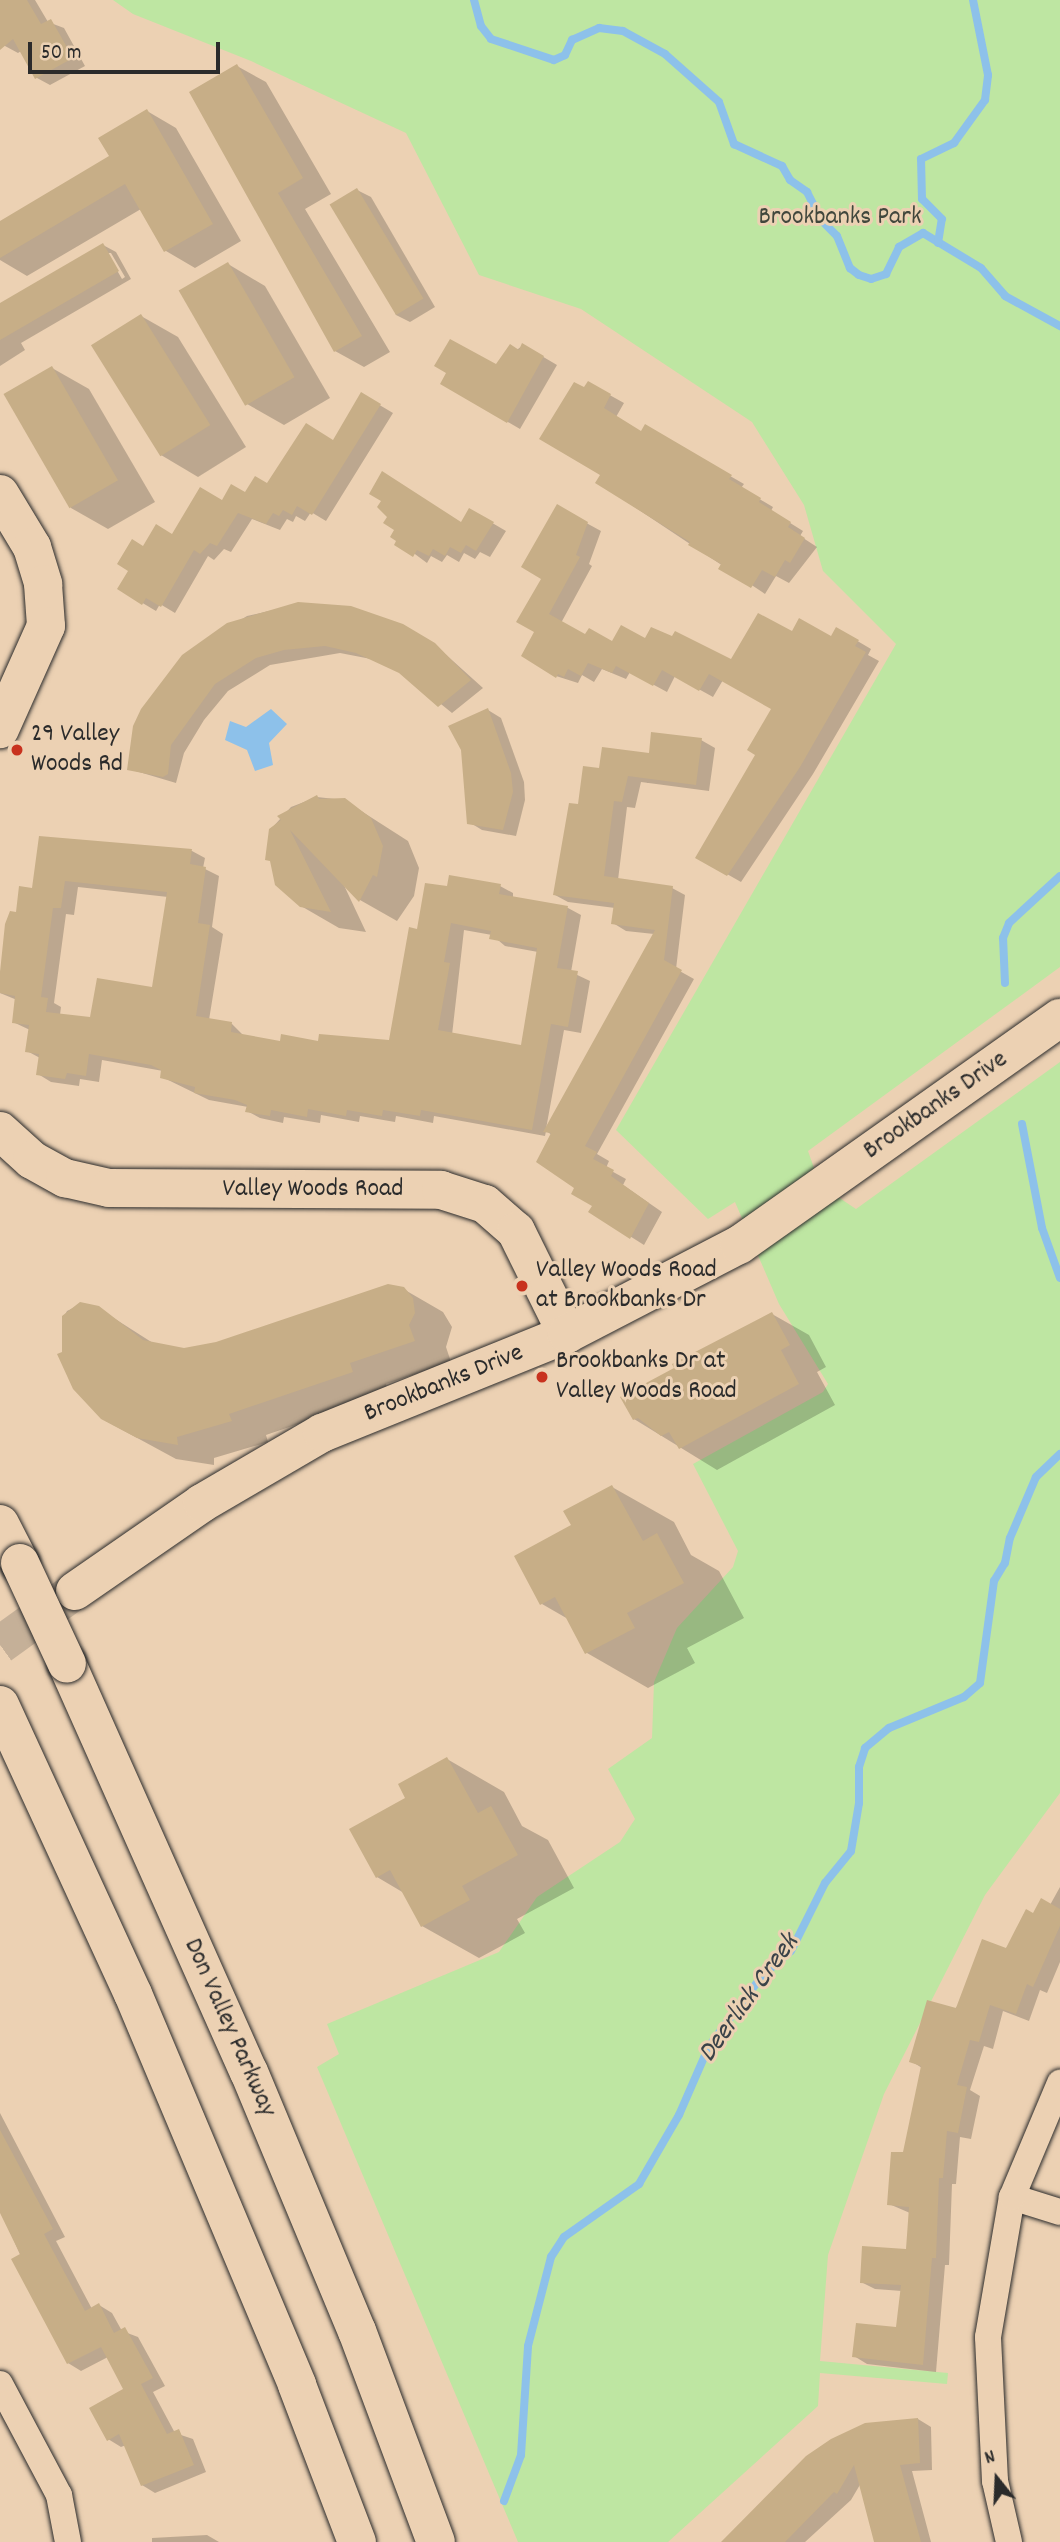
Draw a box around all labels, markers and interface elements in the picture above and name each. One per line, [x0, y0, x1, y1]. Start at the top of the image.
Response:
scale bar [32, 28, 224, 72]
text: 50 m [41, 39, 81, 69]
park label: Brookbanks Park [758, 202, 922, 234]
place label: 29 Valley Woods Rd [31, 719, 123, 780]
marker: 29 Valley Woods Rd [9, 742, 25, 758]
street label: Brookbanks Drive [858, 1045, 1014, 1167]
street label: Valley Woods Road [223, 1174, 403, 1206]
place label: Valley Woods Road at Brookbanks Dr [536, 1255, 717, 1316]
marker: Valley Woods Road at Brookbanks Dr [514, 1278, 530, 1294]
street label: Brookbanks Drive [360, 1338, 528, 1430]
place label: Brookbanks Dr at Valley Woods Road [556, 1346, 737, 1408]
marker: Brookbanks Dr at Valley Woods Road [534, 1369, 550, 1385]
water label: Deerlick Creek [692, 1928, 808, 2070]
street label: Don Valley Parkway [176, 1934, 282, 2122]
north arrow [962, 2444, 1032, 2514]
text: N [982, 2444, 999, 2473]

